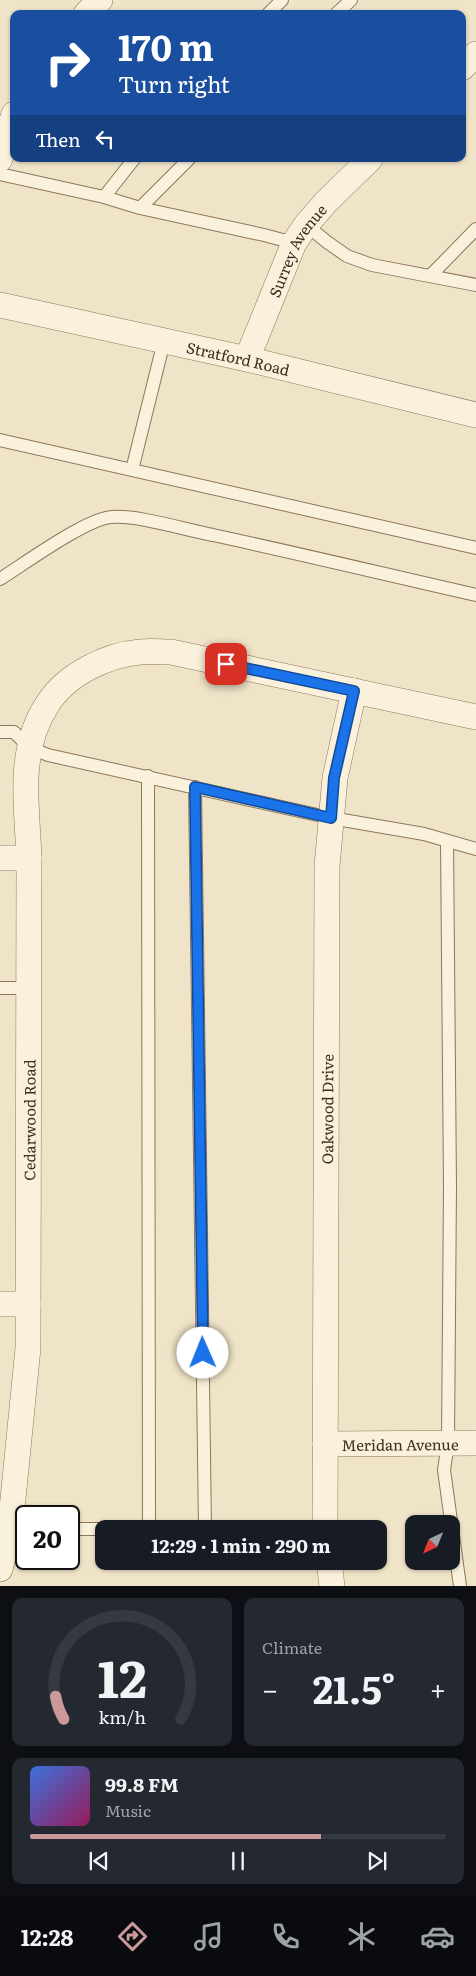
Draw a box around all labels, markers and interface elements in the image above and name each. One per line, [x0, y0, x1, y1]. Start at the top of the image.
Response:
text: 170 m [118, 20, 214, 72]
icon: right [35, 30, 100, 95]
text: Turn right [118, 67, 230, 100]
text: Then [35, 125, 81, 153]
icon: left [91, 125, 119, 153]
street label: Surrey Avenue [262, 198, 331, 300]
street label: Stratford Road [184, 335, 292, 381]
pin [205, 643, 247, 685]
icon: arrive [212, 650, 240, 678]
street label: Oakwood Drive [315, 1054, 338, 1164]
street label: Cedarwood Road [17, 1059, 40, 1181]
position arrow [176, 1326, 228, 1378]
street label: Meridan Avenue [341, 1432, 459, 1455]
speed limit sign: 20 [15, 1505, 80, 1570]
north arrow [405, 1515, 460, 1570]
map controls [405, 1515, 460, 1570]
text: 12:29 · 1 min · 290 m [151, 1531, 331, 1559]
text: Climate [262, 1635, 322, 1659]
text: 12 [97, 1637, 147, 1714]
text: 21.5° [313, 1659, 395, 1716]
text: − [262, 1667, 278, 1709]
text: + [430, 1667, 446, 1709]
text: km/h [98, 1703, 146, 1730]
text: 99.8 FM [105, 1770, 179, 1798]
text: Music [105, 1798, 151, 1822]
icon: previous [85, 1847, 113, 1875]
icon: pause [224, 1847, 252, 1875]
icon: next [363, 1847, 391, 1875]
icon: directions [115, 1919, 150, 1954]
icon: music [191, 1919, 226, 1954]
icon: phone [268, 1919, 303, 1954]
icon: climate [344, 1919, 379, 1954]
icon: car [420, 1919, 455, 1954]
text: 12:28 [21, 1920, 74, 1953]

